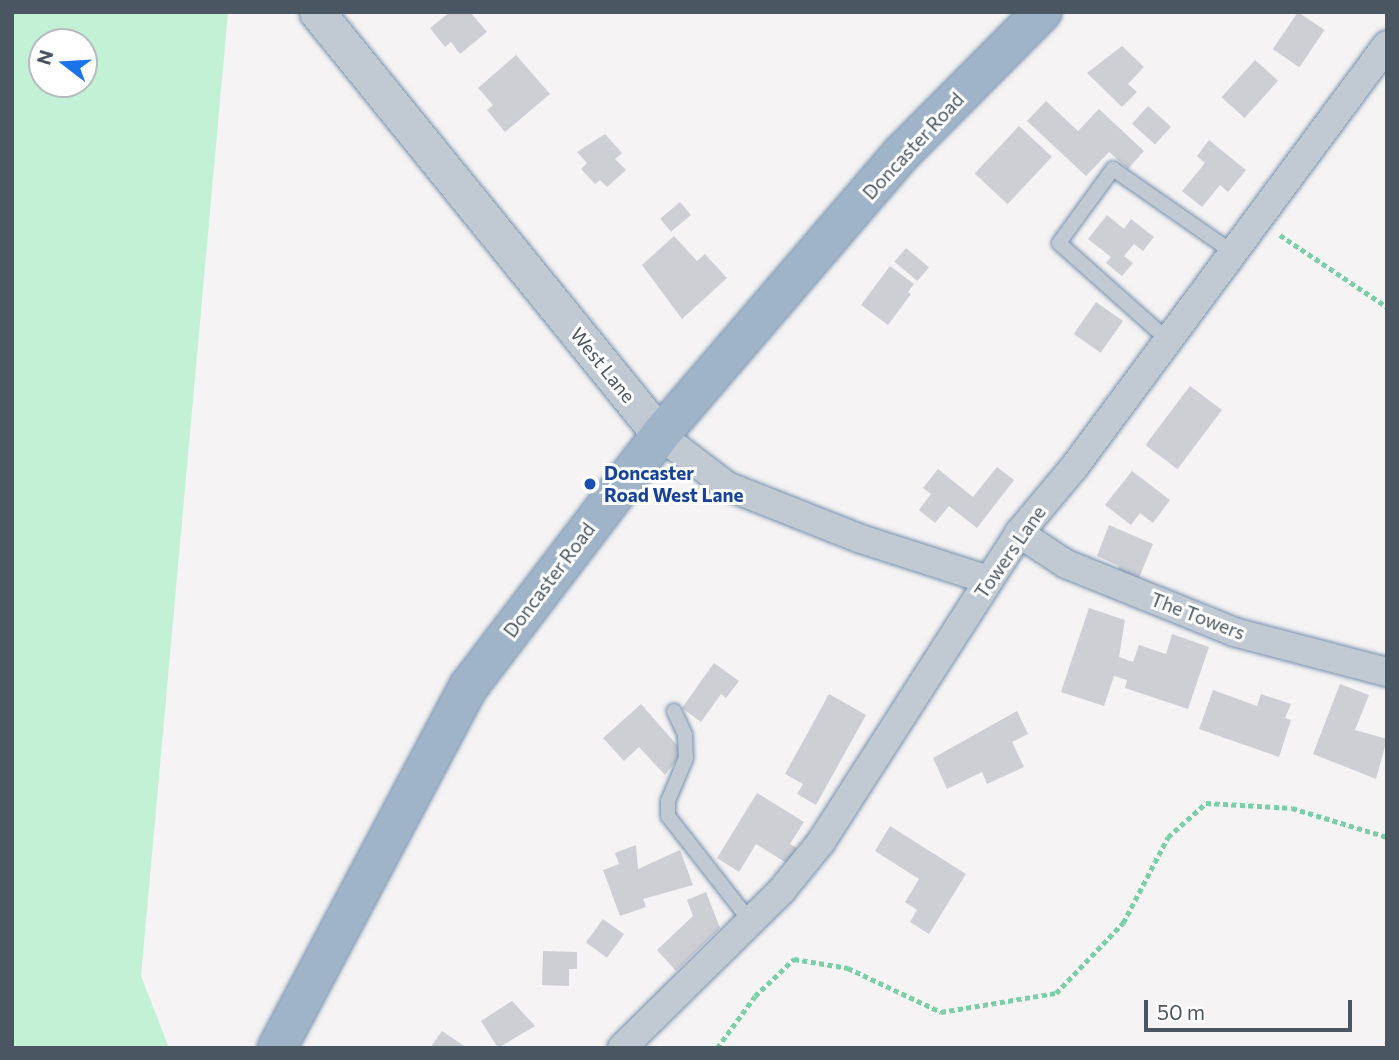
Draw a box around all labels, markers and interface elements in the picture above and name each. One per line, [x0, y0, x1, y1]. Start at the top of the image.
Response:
north arrow [28, 28, 98, 98]
text: N [31, 47, 57, 67]
street label: Doncaster Road [858, 88, 968, 204]
street label: West Lane [566, 323, 640, 407]
place label: Doncaster Road West Lane [604, 462, 744, 506]
marker: Doncaster Road West Lane [582, 476, 598, 492]
street label: Towers Lane [970, 501, 1050, 603]
street label: Doncaster Road [499, 518, 599, 642]
street label: The Towers [1148, 588, 1248, 644]
scale bar [1147, 986, 1355, 1030]
text: 50 m [1157, 999, 1205, 1024]

